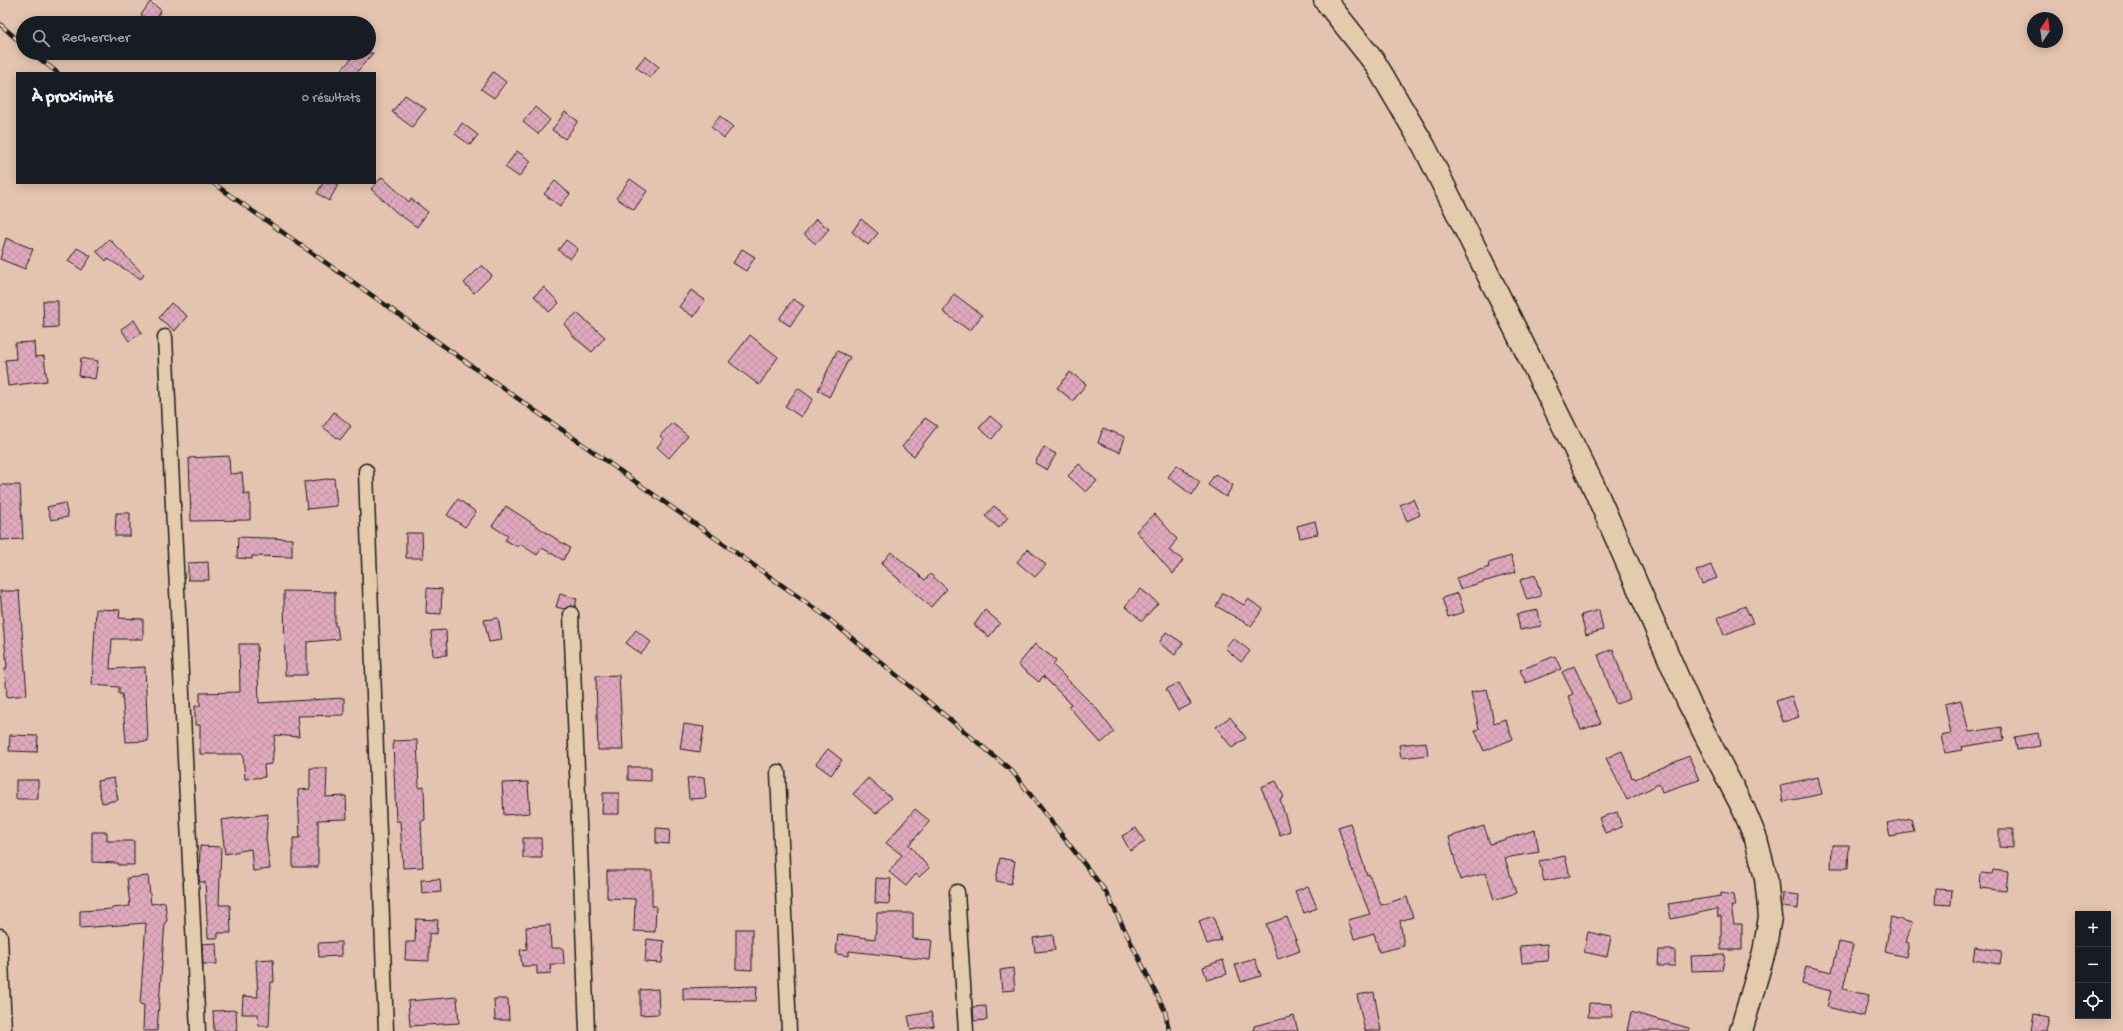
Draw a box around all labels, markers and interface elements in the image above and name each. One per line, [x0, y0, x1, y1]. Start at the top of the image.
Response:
north arrow [2027, 12, 2063, 48]
search box [16, 16, 376, 60]
icon: search [30, 27, 52, 49]
text: Rechercher [62, 29, 130, 47]
text: À proximité [32, 88, 113, 108]
text: 0 résultats [302, 91, 360, 106]
map controls [2075, 911, 2111, 1019]
button: + [2075, 911, 2111, 947]
button: − [2075, 947, 2111, 983]
button: locate [2075, 983, 2111, 1019]

